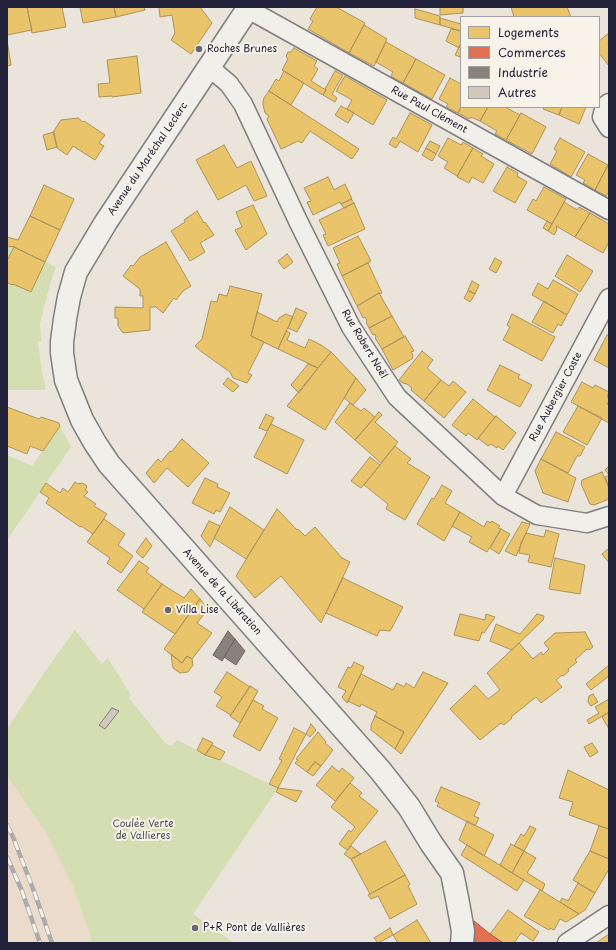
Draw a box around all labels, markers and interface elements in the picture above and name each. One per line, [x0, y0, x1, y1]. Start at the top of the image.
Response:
legend [460, 16, 600, 108]
text: Logements [498, 23, 559, 41]
place label: Roches Brunes [207, 43, 277, 55]
text: Commerces [498, 43, 566, 61]
marker: Roches Brunes [194, 44, 204, 54]
text: Industrie [498, 63, 548, 81]
text: Autres [498, 83, 536, 101]
street label: Rue Paul Clément [389, 84, 469, 136]
street label: Avenue du Maréchal Leclerc [106, 100, 190, 218]
street label: Rue Robert Noël [339, 307, 389, 381]
street label: Rue Aubergier Coste [527, 350, 585, 444]
street label: Avenue de la Libération [180, 546, 264, 638]
place label: Villa Lise [176, 604, 219, 616]
marker: Villa Lise [163, 605, 173, 615]
park label: Coulée Verte de Vallieres [112, 818, 174, 842]
place label: P+R Pont de Vallières [203, 922, 305, 934]
marker: P+R Pont de Vallières [190, 923, 200, 933]

